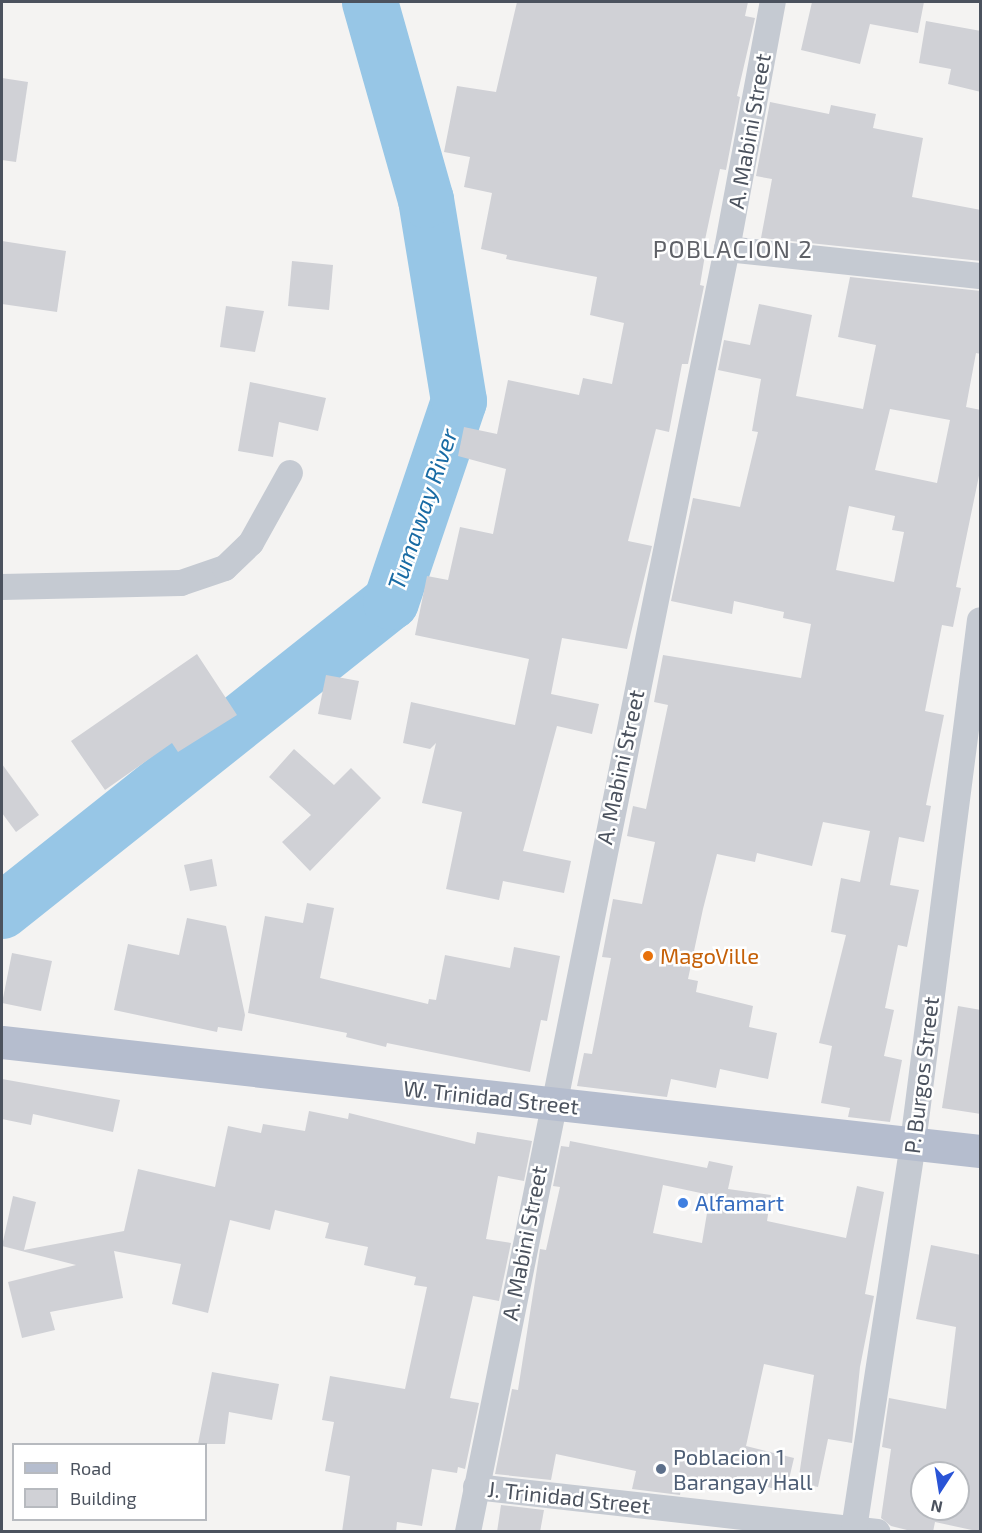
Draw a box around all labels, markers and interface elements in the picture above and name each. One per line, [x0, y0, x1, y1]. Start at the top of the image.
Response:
street label: A. Mabini Street [722, 51, 776, 211]
district label: POBLACION 2 [653, 235, 813, 263]
water label: Tumaway River [381, 425, 463, 593]
street label: A. Mabini Street [591, 687, 649, 847]
place label: MagoVille [660, 943, 759, 969]
marker: MagoVille [641, 949, 655, 963]
street label: P. Burgos Street [898, 995, 944, 1155]
street label: W. Trinidad Street [402, 1075, 580, 1119]
street label: A. Mabini Street [496, 1163, 552, 1323]
place label: Alfamart [695, 1190, 784, 1216]
marker: Alfamart [676, 1196, 690, 1210]
legend [12, 1443, 207, 1521]
place label: Poblacion 1 Barangay Hall [673, 1443, 813, 1494]
text: Road [70, 1457, 111, 1479]
north arrow [910, 1461, 970, 1521]
marker: Poblacion 1 Barangay Hall [654, 1462, 668, 1476]
street label: J. Trinidad Street [486, 1475, 652, 1519]
text: Building [70, 1487, 137, 1509]
text: N [929, 1497, 944, 1518]

